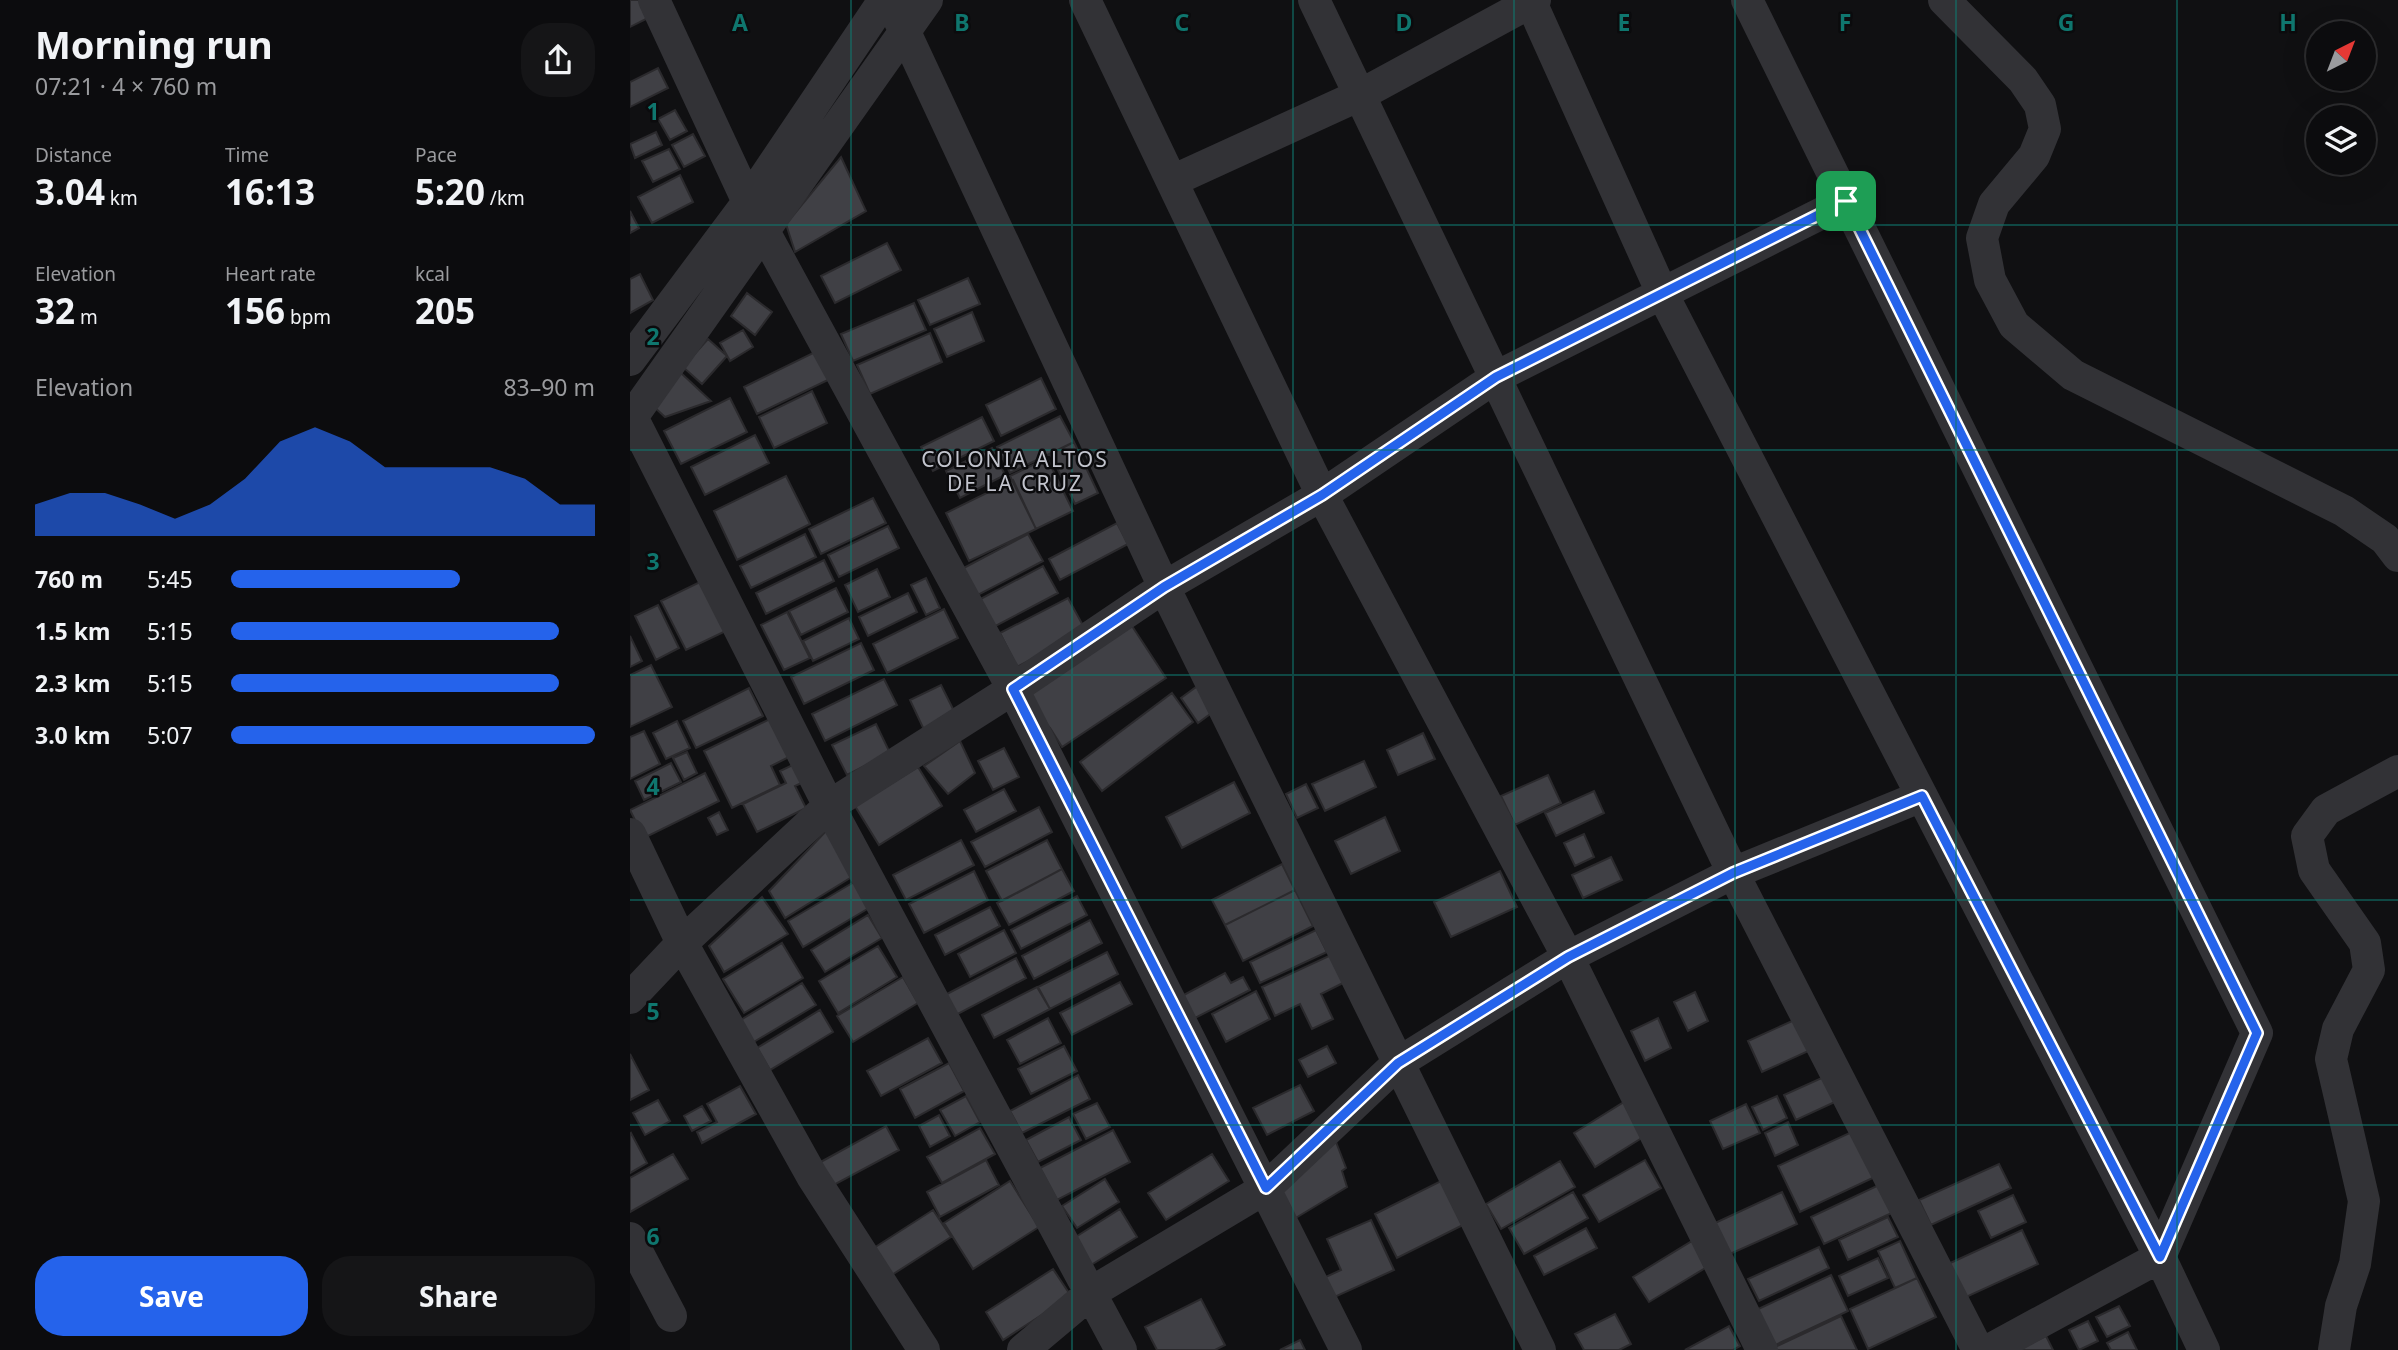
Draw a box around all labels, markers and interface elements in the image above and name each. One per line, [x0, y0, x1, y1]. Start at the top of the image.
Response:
text: A [732, 6, 748, 38]
text: B [954, 6, 970, 38]
text: C [1175, 6, 1190, 38]
text: D [1396, 6, 1412, 38]
text: E [1618, 6, 1630, 38]
text: F [1839, 6, 1851, 38]
text: G [2058, 6, 2074, 38]
text: H [2279, 6, 2297, 38]
text: Morning run [35, 18, 273, 70]
north arrow [2306, 21, 2376, 91]
map controls [2306, 21, 2376, 175]
button: share [521, 23, 595, 97]
text: 07:21 · 4 × 760 m [35, 70, 217, 102]
text: 1 [646, 95, 660, 127]
button: layers [2306, 105, 2376, 175]
text: Distance [35, 142, 112, 168]
text: Time [225, 142, 269, 168]
text: Pace [415, 142, 457, 168]
text: 3.04 [35, 168, 105, 215]
text: 16:13 [225, 168, 315, 215]
text: 5:20 [415, 168, 485, 215]
pin [1816, 171, 1876, 231]
icon: arrive [1827, 182, 1865, 220]
text: km [105, 185, 138, 211]
text: /km [485, 185, 525, 211]
text: Elevation [35, 261, 116, 287]
text: Heart rate [225, 261, 316, 287]
text: kcal [415, 261, 450, 287]
text: 32 [35, 287, 75, 334]
text: 156 [225, 287, 285, 334]
text: 205 [415, 287, 475, 334]
text: m [75, 304, 98, 330]
text: bpm [285, 304, 331, 330]
text: 2 [646, 320, 660, 352]
text: Elevation [35, 371, 133, 403]
text: 83–90 m [503, 371, 595, 403]
district label: COLONIA ALTOS DE LA CRUZ [921, 445, 1109, 497]
text: 3 [646, 545, 660, 577]
text: 760 m [35, 563, 103, 595]
text: 5:45 [147, 563, 193, 595]
text: 1.5 km [35, 615, 110, 647]
text: 5:15 [147, 615, 193, 647]
text: 2.3 km [35, 667, 110, 699]
text: 5:15 [147, 667, 193, 699]
text: 3.0 km [35, 719, 110, 751]
text: 5:07 [147, 719, 193, 751]
text: 4 [646, 770, 660, 802]
text: 5 [646, 995, 660, 1027]
text: 6 [646, 1220, 660, 1252]
button: Save [35, 1256, 308, 1336]
button: Share [322, 1256, 595, 1336]

